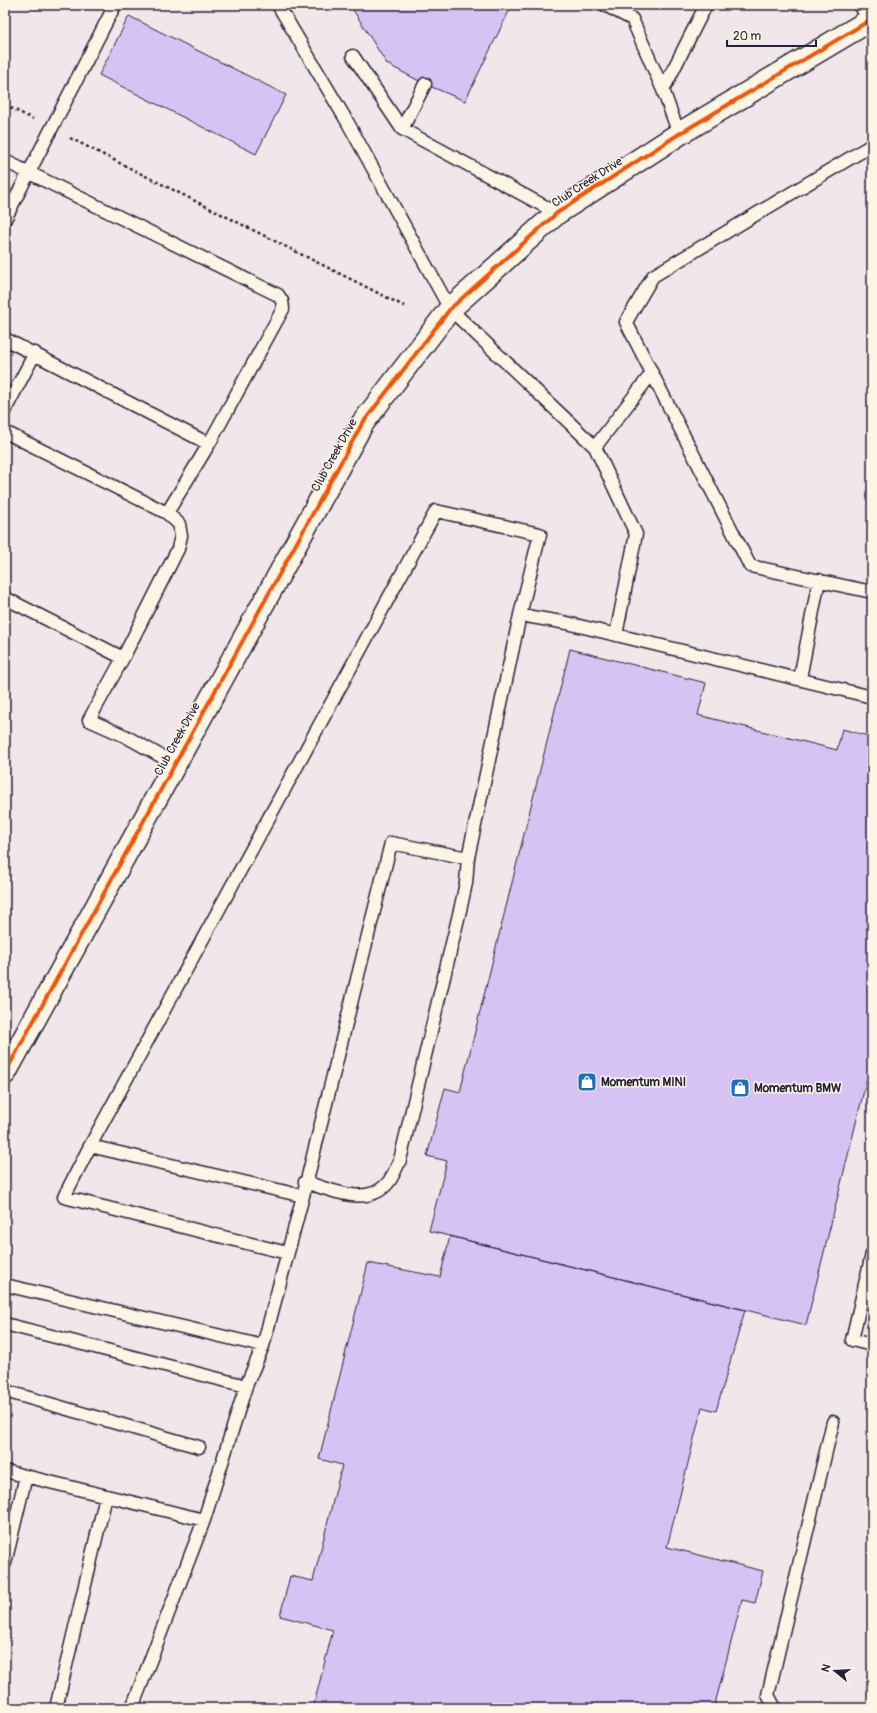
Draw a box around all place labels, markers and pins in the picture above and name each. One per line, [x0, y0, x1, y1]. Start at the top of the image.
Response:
shop icon: Momentum MINI [576, 1071, 598, 1093]
place label: Momentum MINI [601, 1075, 686, 1090]
shop icon: Momentum BMW [729, 1077, 751, 1099]
place label: Momentum BMW [754, 1081, 841, 1096]

